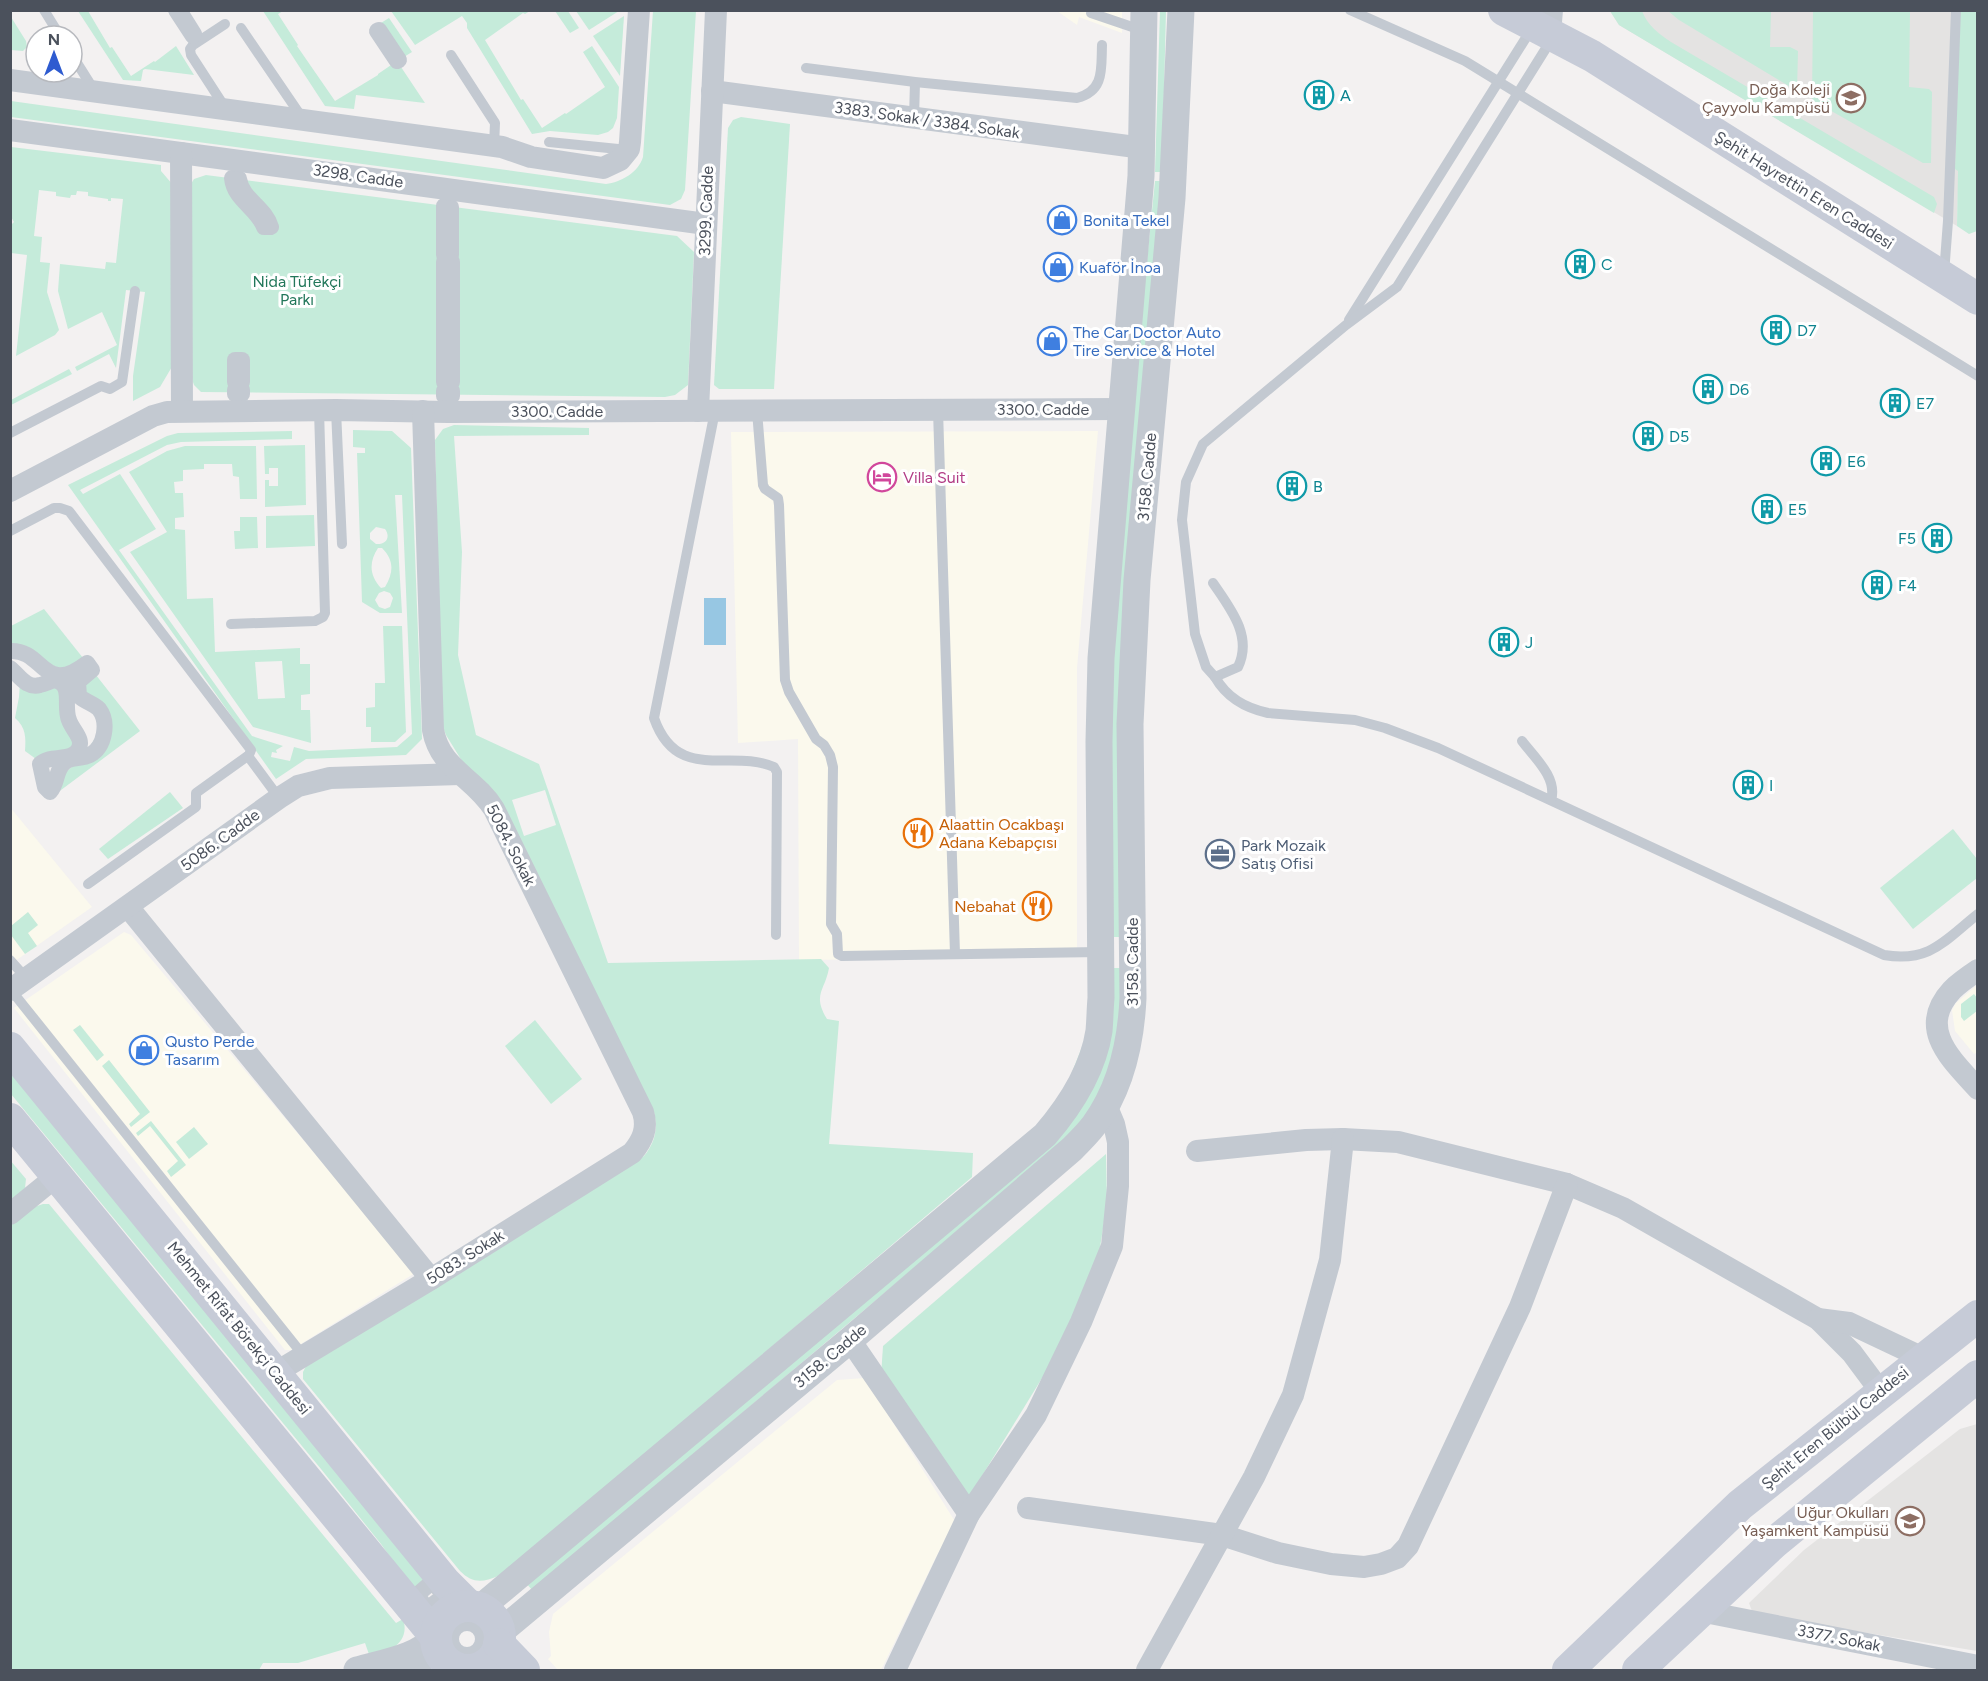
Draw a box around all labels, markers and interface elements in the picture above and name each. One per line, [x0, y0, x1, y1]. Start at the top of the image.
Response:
north arrow [24, 24, 84, 84]
text: N [48, 30, 60, 49]
building icon: A [1303, 79, 1335, 111]
place label: Doğa Koleji Çayyolu Kampüsü [1702, 80, 1830, 117]
school or university icon: Doğa Koleji Çayyolu Kampüsü [1835, 82, 1867, 114]
place label: A [1340, 86, 1351, 105]
street label: 3383. Sokak / 3384. Sokak [833, 98, 1021, 142]
street label: Şehit Hayrettin Eren Caddesi [1711, 127, 1897, 253]
street label: 3298. Cadde [312, 160, 405, 192]
street label: 3299. Cadde [695, 165, 717, 256]
shop icon: Bonita Tekel [1046, 204, 1078, 236]
place label: Bonita Tekel [1083, 211, 1169, 230]
building icon: C [1564, 248, 1596, 280]
shop icon: Kuaför İnoa [1042, 251, 1074, 283]
place label: C [1601, 255, 1613, 274]
place label: Kuaför İnoa [1079, 258, 1161, 277]
park label: Nida Tüfekçi Parkı [252, 272, 342, 309]
building icon: D7 [1760, 314, 1792, 346]
place label: D7 [1797, 321, 1817, 340]
place label: The Car Doctor Auto Tire Service & Hotel [1073, 323, 1221, 360]
shop icon: The Car Doctor Auto Tire Service & Hotel [1036, 325, 1068, 357]
building icon: D6 [1692, 373, 1724, 405]
place label: D6 [1729, 380, 1749, 399]
building icon: E7 [1879, 387, 1911, 419]
place label: E7 [1916, 394, 1934, 413]
street label: 3300. Cadde [997, 400, 1089, 419]
street label: 3300. Cadde [511, 402, 603, 421]
building icon: D5 [1632, 420, 1664, 452]
place label: D5 [1669, 427, 1689, 446]
street label: 3158. Cadde [1134, 432, 1160, 522]
building icon: E6 [1810, 445, 1842, 477]
place label: E6 [1847, 452, 1866, 471]
hotel icon: Villa Suit [866, 461, 898, 493]
place label: Villa Suit [903, 468, 965, 487]
building icon: B [1276, 470, 1308, 502]
place label: B [1313, 477, 1323, 496]
building icon: E5 [1751, 493, 1783, 525]
place label: E5 [1788, 500, 1807, 519]
building icon: F5 [1921, 522, 1953, 554]
place label: F5 [1898, 529, 1916, 548]
building icon: F4 [1861, 569, 1893, 601]
place label: F4 [1898, 576, 1917, 595]
building icon: J [1488, 626, 1520, 658]
place label: J [1525, 633, 1533, 652]
building icon: I [1732, 769, 1764, 801]
place label: I [1769, 776, 1773, 795]
street label: 5084. Sokak [482, 801, 540, 889]
street label: 5086. Cadde [177, 805, 263, 875]
place label: Alaattin Ocakbaşı Adana Kebapçısı [939, 815, 1064, 852]
restaurant icon: Alaattin Ocakbaşı Adana Kebapçısı [902, 817, 934, 849]
place label: Park Mozaik Satış Ofisi [1241, 836, 1326, 873]
office icon: Park Mozaik Satış Ofisi [1204, 838, 1236, 870]
restaurant icon: Nebahat [1021, 890, 1053, 922]
place label: Nebahat [954, 897, 1016, 916]
street label: 3158. Cadde [1123, 917, 1142, 1006]
place label: Qusto Perde Tasarım [165, 1032, 255, 1069]
shop icon: Qusto Perde Tasarım [128, 1034, 160, 1066]
street label: 5083. Sokak [423, 1226, 507, 1288]
street label: Mehmet Rifat Börekçi Caddesi [163, 1238, 315, 1418]
street label: 3158. Cadde [790, 1320, 870, 1392]
street label: Şehit Eren Bülbül Caddesi [1757, 1363, 1913, 1493]
place label: Uğur Okulları Yaşamkent Kampüsü [1741, 1503, 1889, 1540]
school or university icon: Uğur Okulları Yaşamkent Kampüsü [1894, 1505, 1926, 1537]
street label: 3377. Sokak [1796, 1621, 1883, 1655]

